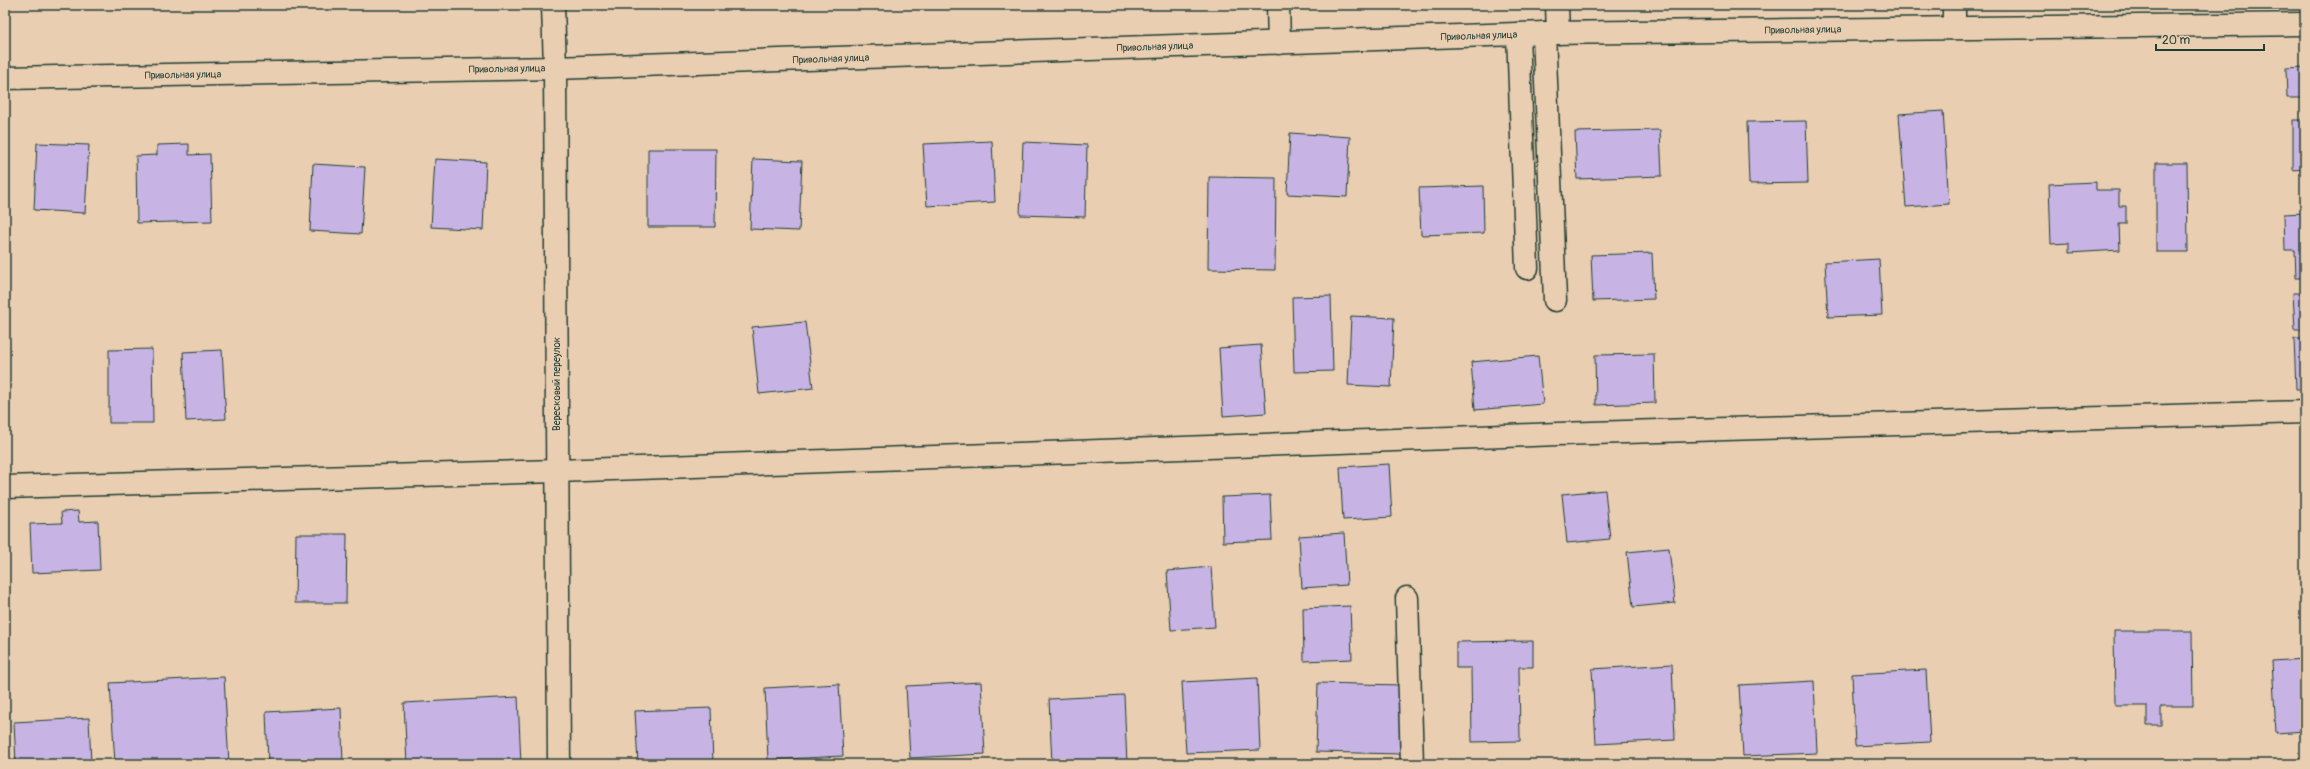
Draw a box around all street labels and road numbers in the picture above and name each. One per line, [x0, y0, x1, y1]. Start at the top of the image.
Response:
street label: Привольная улица [1765, 23, 1842, 37]
street label: Привольная улица [1440, 29, 1518, 43]
street label: Привольная улица [1116, 40, 1194, 54]
street label: Привольная улица [792, 52, 870, 66]
street label: Привольная улица [469, 62, 546, 76]
street label: Привольная улица [145, 68, 222, 82]
street label: Вересковый переулок [551, 337, 563, 431]

